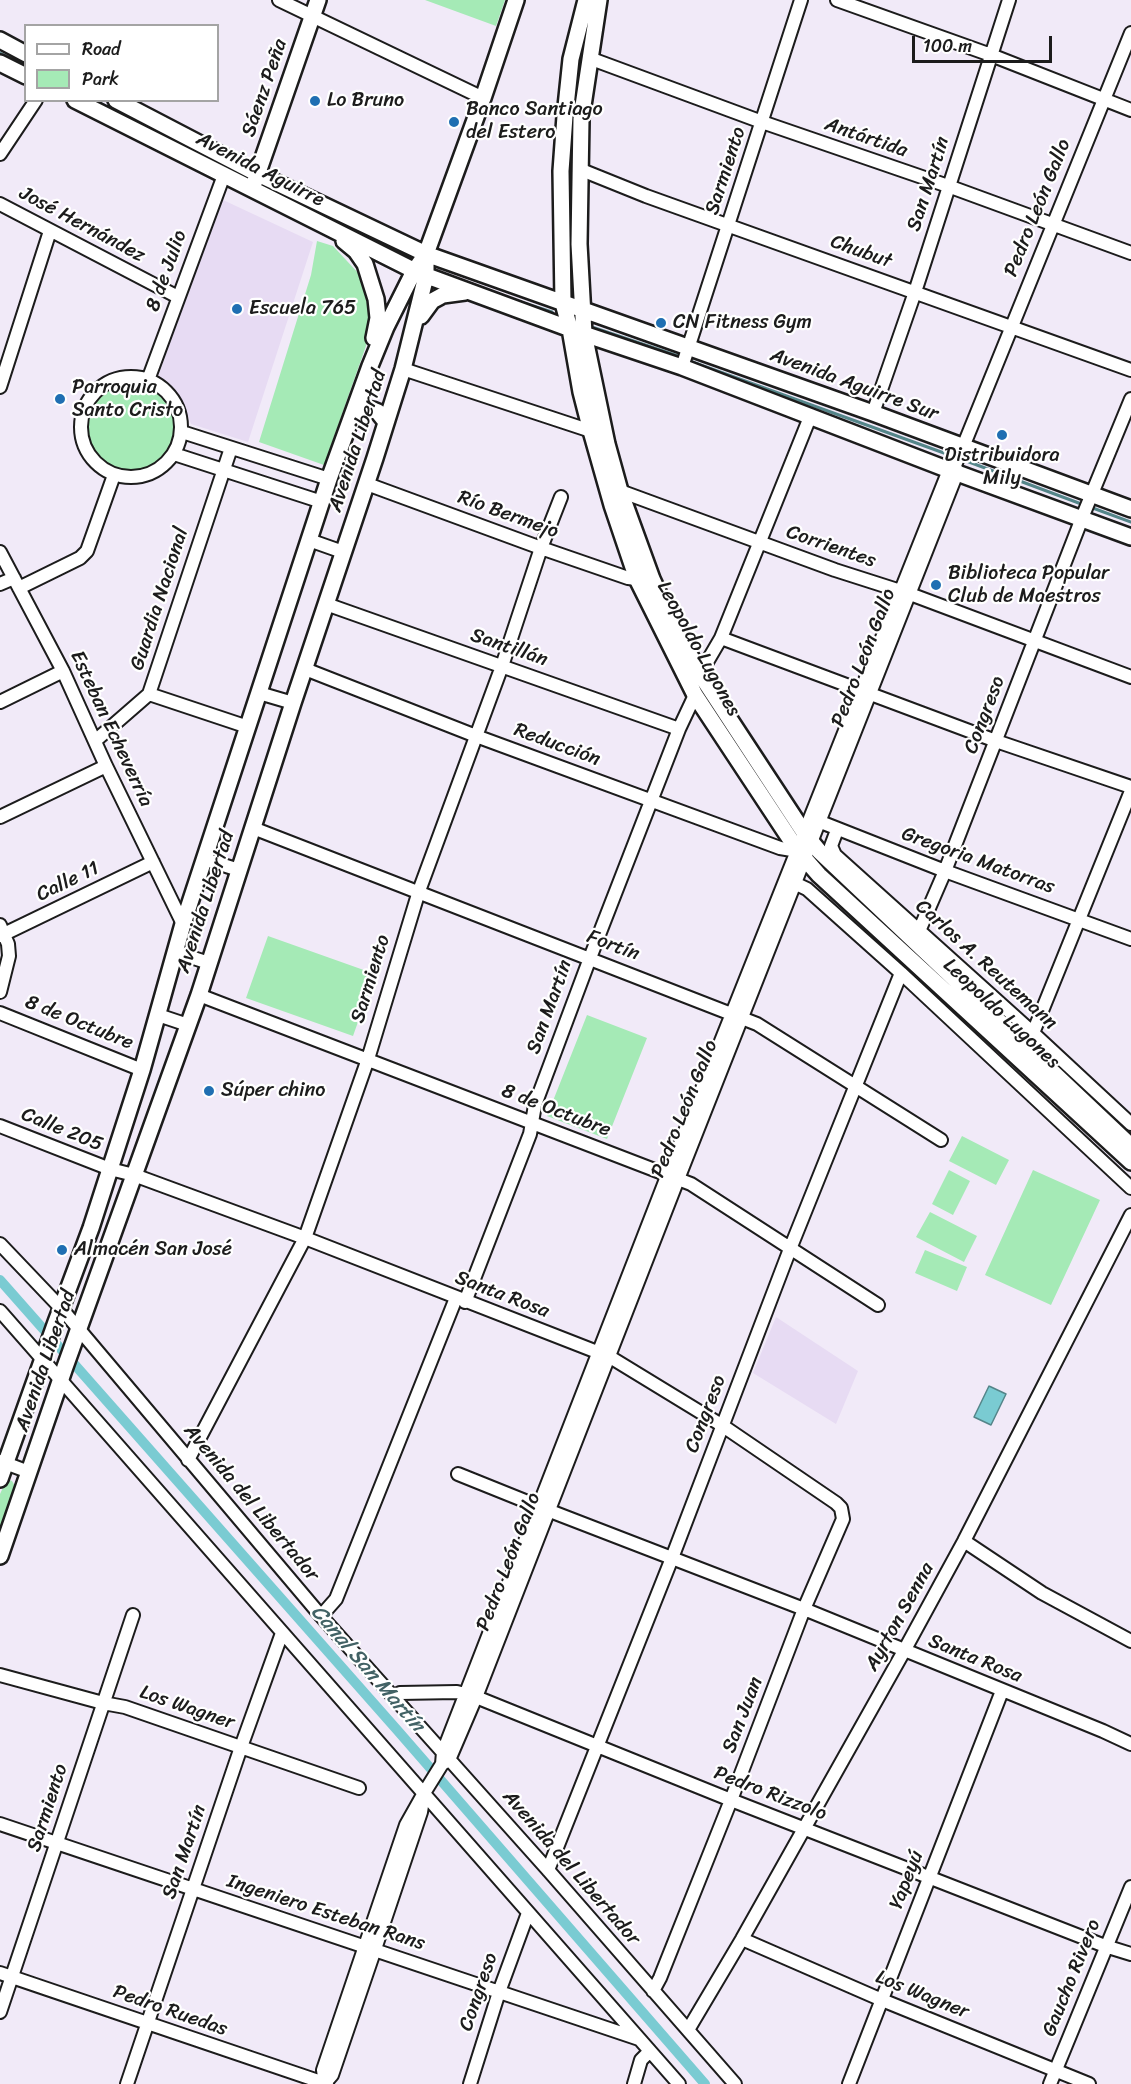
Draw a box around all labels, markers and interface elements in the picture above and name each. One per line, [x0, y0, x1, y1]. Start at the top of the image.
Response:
legend [24, 24, 219, 102]
scale bar [915, 24, 1054, 62]
text: 100 m [923, 30, 972, 62]
text: Road [82, 33, 121, 65]
street label: Sáenz Peña [237, 36, 293, 140]
text: Park [82, 63, 119, 95]
place label: Lo Bruno [327, 89, 404, 113]
marker: Lo Bruno [308, 94, 322, 108]
place label: Banco Santiago del Estero [466, 98, 603, 145]
street label: Antártida [822, 113, 910, 163]
marker: Banco Santiago del Estero [447, 115, 461, 129]
street label: Sarmiento [701, 124, 751, 218]
street label: Avenida Aguirre [192, 127, 328, 213]
street label: San Martín [902, 134, 956, 234]
street label: Pedro León Gallo [999, 136, 1077, 280]
street label: José Hernández [15, 182, 149, 268]
street label: 8 de Julio [141, 227, 193, 315]
street label: Chubut [827, 230, 895, 274]
place label: Escuela 765 [249, 297, 356, 321]
marker: Escuela 765 [230, 302, 244, 316]
place label: CN Fitness Gym [673, 311, 812, 335]
marker: CN Fitness Gym [654, 316, 668, 330]
street label: Avenida Aguirre Sur [767, 343, 941, 427]
street label: Avenida Libertad [324, 367, 392, 515]
place label: Parroquia Santo Cristo [72, 376, 183, 423]
marker: Parroquia Santo Cristo [53, 392, 67, 406]
marker: Distribuidora Mily [995, 428, 1009, 442]
place label: Distribuidora Mily [944, 444, 1060, 491]
street label: Río Bermejo [454, 486, 562, 544]
street label: Corrientes [783, 520, 879, 574]
street label: Guardia Nacional [126, 525, 194, 673]
place label: Biblioteca Popular Club de Maestros [948, 562, 1109, 609]
street label: Leopoldo Lugones [651, 577, 745, 721]
marker: Biblioteca Popular Club de Maestros [929, 578, 943, 592]
street label: Pedro León Gallo [827, 585, 901, 731]
street label: Santillán [467, 624, 551, 672]
street label: Esteban Echeverría [64, 647, 158, 811]
street label: Congreso [959, 673, 1011, 757]
street label: Reducción [511, 718, 603, 772]
street label: Gregoria Matorras [898, 822, 1058, 900]
street label: Avenida Libertad [172, 828, 240, 976]
street label: Calle 11 [33, 857, 103, 907]
street label: Carlos A. Reutemann [910, 895, 1062, 1035]
street label: Fortín [583, 925, 643, 967]
street label: Sarmiento [346, 932, 396, 1026]
street label: Leopoldo Lugones [938, 954, 1064, 1074]
street label: San Martín [522, 957, 578, 1057]
street label: 8 de Octubre [21, 990, 137, 1056]
street label: Pedro León Gallo [646, 1037, 724, 1181]
place label: Súper chino [221, 1079, 326, 1103]
street label: 8 de Octubre [498, 1079, 614, 1143]
marker: Súper chino [202, 1084, 216, 1098]
street label: Calle 205 [18, 1103, 106, 1157]
place label: Almacén San José [74, 1238, 232, 1262]
marker: Almacén San José [55, 1243, 69, 1257]
street label: Santa Rosa [452, 1266, 552, 1324]
street label: Avenida Libertad [11, 1287, 81, 1435]
street label: Congreso [680, 1372, 732, 1456]
street label: Avenida del Libertador [178, 1420, 324, 1586]
street label: Pedro León Gallo [472, 1489, 546, 1635]
street label: Ayrton Senna [860, 1559, 940, 1675]
water label: Canal San Martín [305, 1600, 429, 1738]
street label: Santa Rosa [925, 1629, 1025, 1689]
street label: San Juan [718, 1674, 768, 1756]
street label: Los Wagner [136, 1681, 238, 1735]
street label: Sarmiento [23, 1761, 73, 1855]
street label: Pedro Rizzolo [710, 1761, 830, 1827]
street label: Avenida del Libertador [497, 1786, 645, 1950]
street label: San Martín [158, 1802, 212, 1902]
street label: Yapeyú [885, 1847, 929, 1913]
street label: Ingeniero Esteban Rans [224, 1870, 428, 1956]
street label: Gaucho Rivero [1038, 1916, 1106, 2040]
street label: Congreso [454, 1950, 504, 2034]
street label: Los Wagner [872, 1965, 972, 2025]
street label: Pedro Ruedas [110, 1980, 230, 2042]

